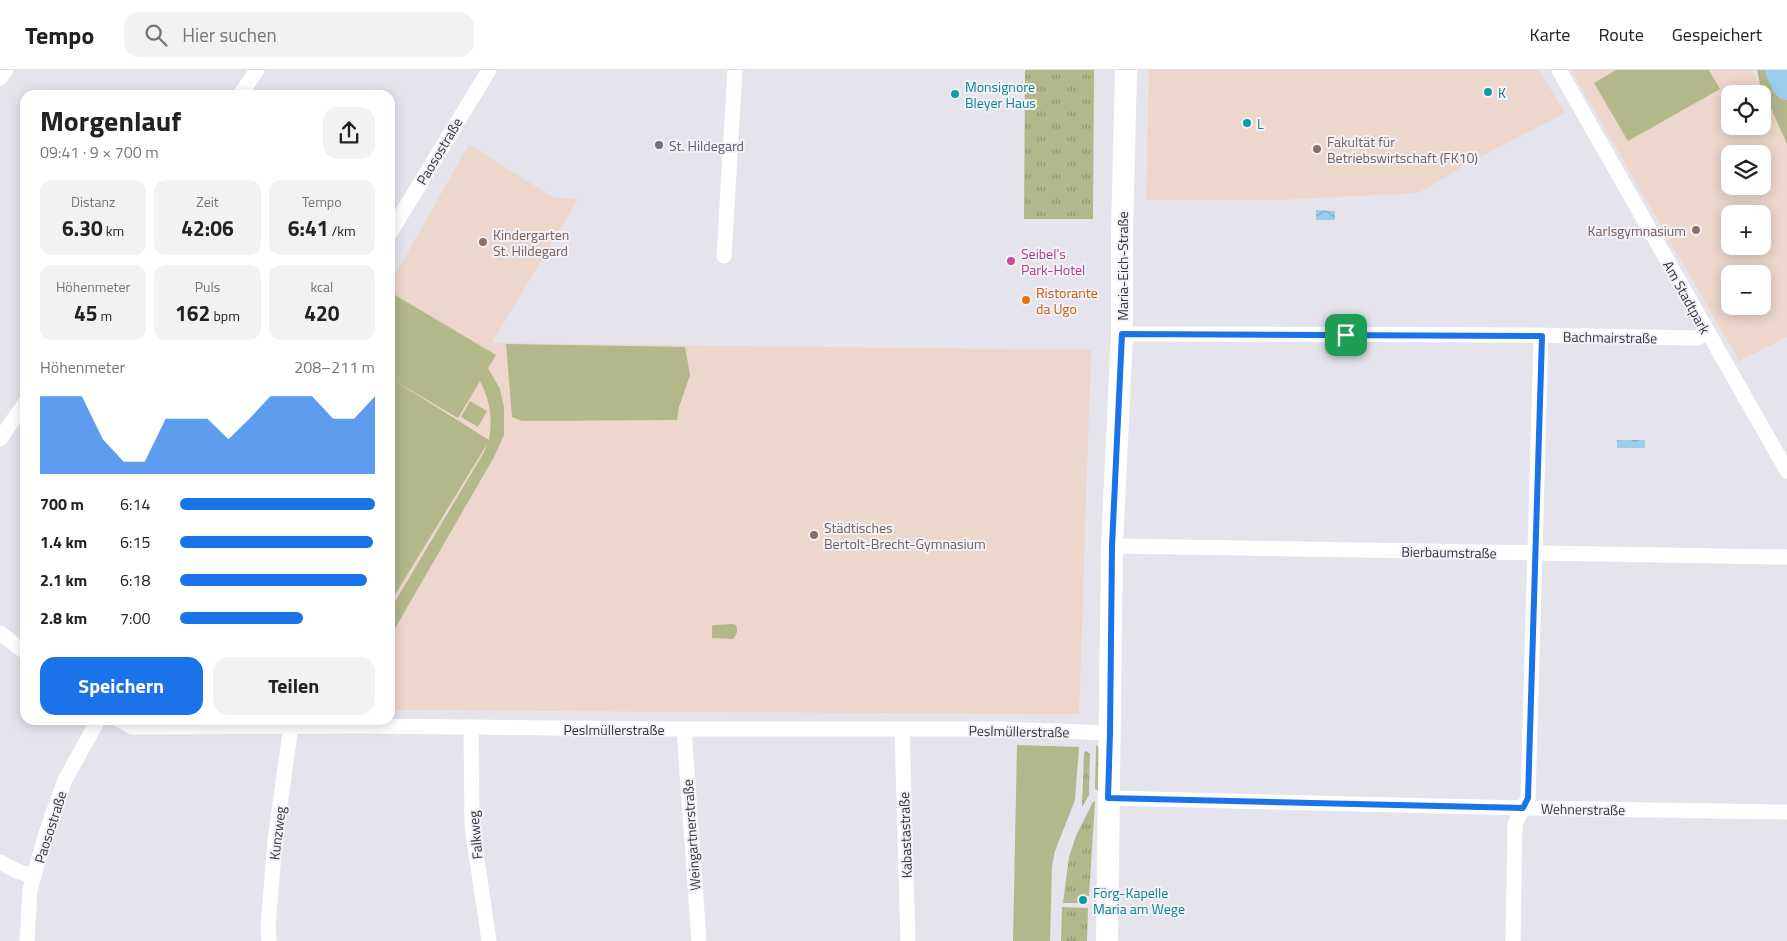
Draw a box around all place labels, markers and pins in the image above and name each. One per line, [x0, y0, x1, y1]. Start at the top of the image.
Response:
place label: Monsignore Bleyer Haus [965, 76, 1036, 113]
place label: K [1498, 82, 1506, 103]
marker: K [1482, 86, 1494, 98]
marker: Monsignore Bleyer Haus [949, 88, 961, 100]
place label: L [1257, 113, 1264, 134]
marker: L [1241, 117, 1253, 129]
place label: Fakultät für Betriebswirtschaft (FK10) [1327, 131, 1478, 168]
place label: St. Hildegard [669, 135, 744, 156]
marker: St. Hildegard [653, 139, 665, 151]
marker: Fakultät für Betriebswirtschaft (FK10) [1311, 143, 1323, 155]
place label: Karlsgymnasium [1588, 220, 1686, 241]
place label: Kindergarten St. Hildegard [493, 224, 569, 261]
marker: Karlsgymnasium [1690, 224, 1702, 236]
marker: Kindergarten St. Hildegard [477, 236, 489, 248]
place label: Seibel's Park-Hotel [1021, 243, 1085, 280]
marker: Seibel's Park-Hotel [1005, 255, 1017, 267]
place label: Ristorante da Ugo [1036, 282, 1098, 319]
marker: Ristorante da Ugo [1020, 294, 1032, 306]
pin [1325, 314, 1367, 356]
place label: Städtisches Bertolt-Brecht-Gymnasium [824, 517, 986, 554]
marker: Städtisches Bertolt-Brecht-Gymnasium [808, 529, 820, 541]
place label: Förg-Kapelle Maria am Wege [1093, 882, 1185, 919]
marker: Förg-Kapelle Maria am Wege [1077, 894, 1089, 906]

